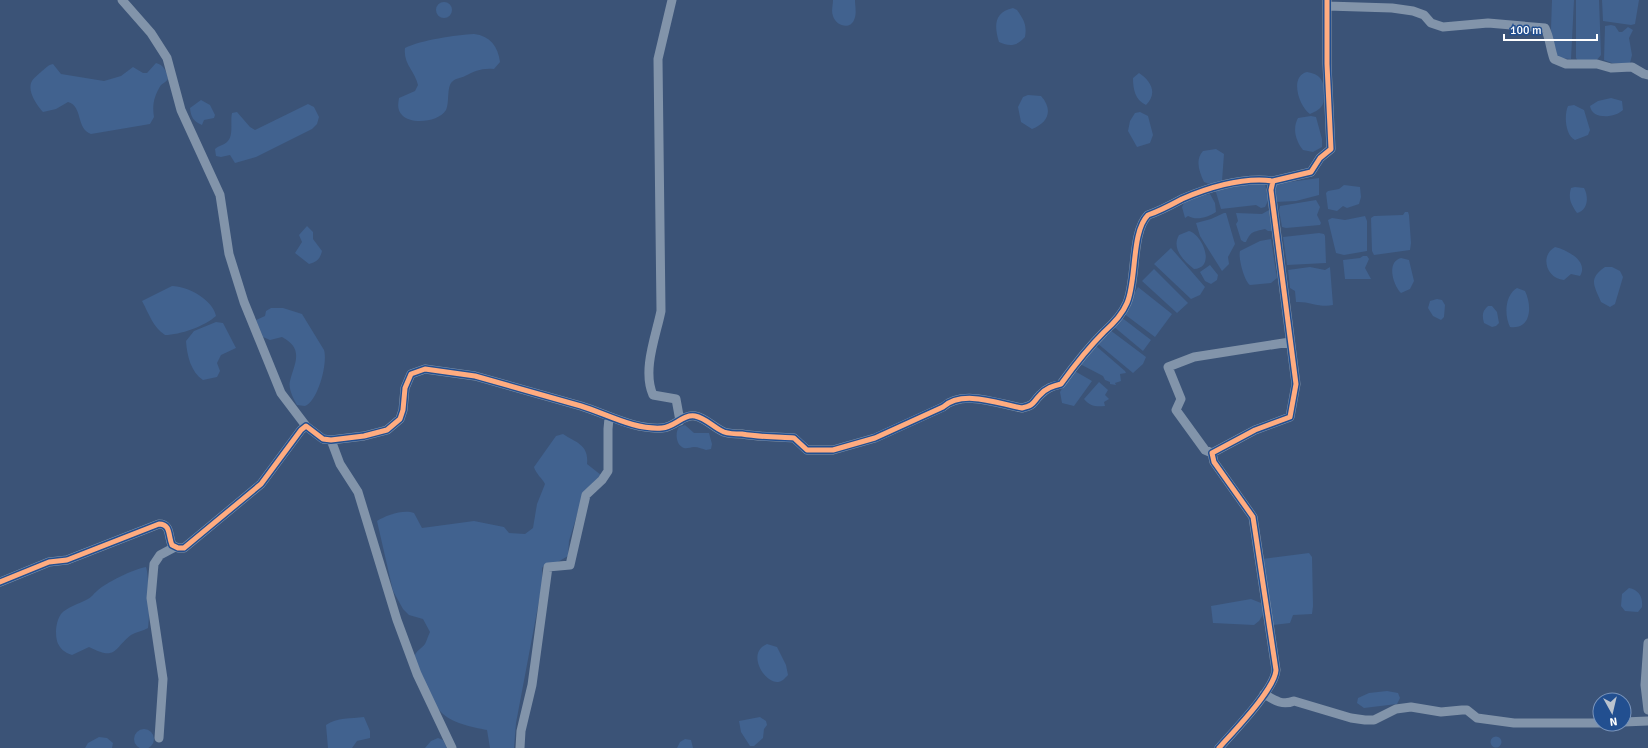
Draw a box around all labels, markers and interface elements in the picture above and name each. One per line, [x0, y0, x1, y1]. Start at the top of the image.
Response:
scale bar [1504, 16, 1597, 42]
text: 100 m [1510, 23, 1542, 38]
north arrow [1592, 692, 1632, 732]
text: N [1609, 714, 1618, 728]

